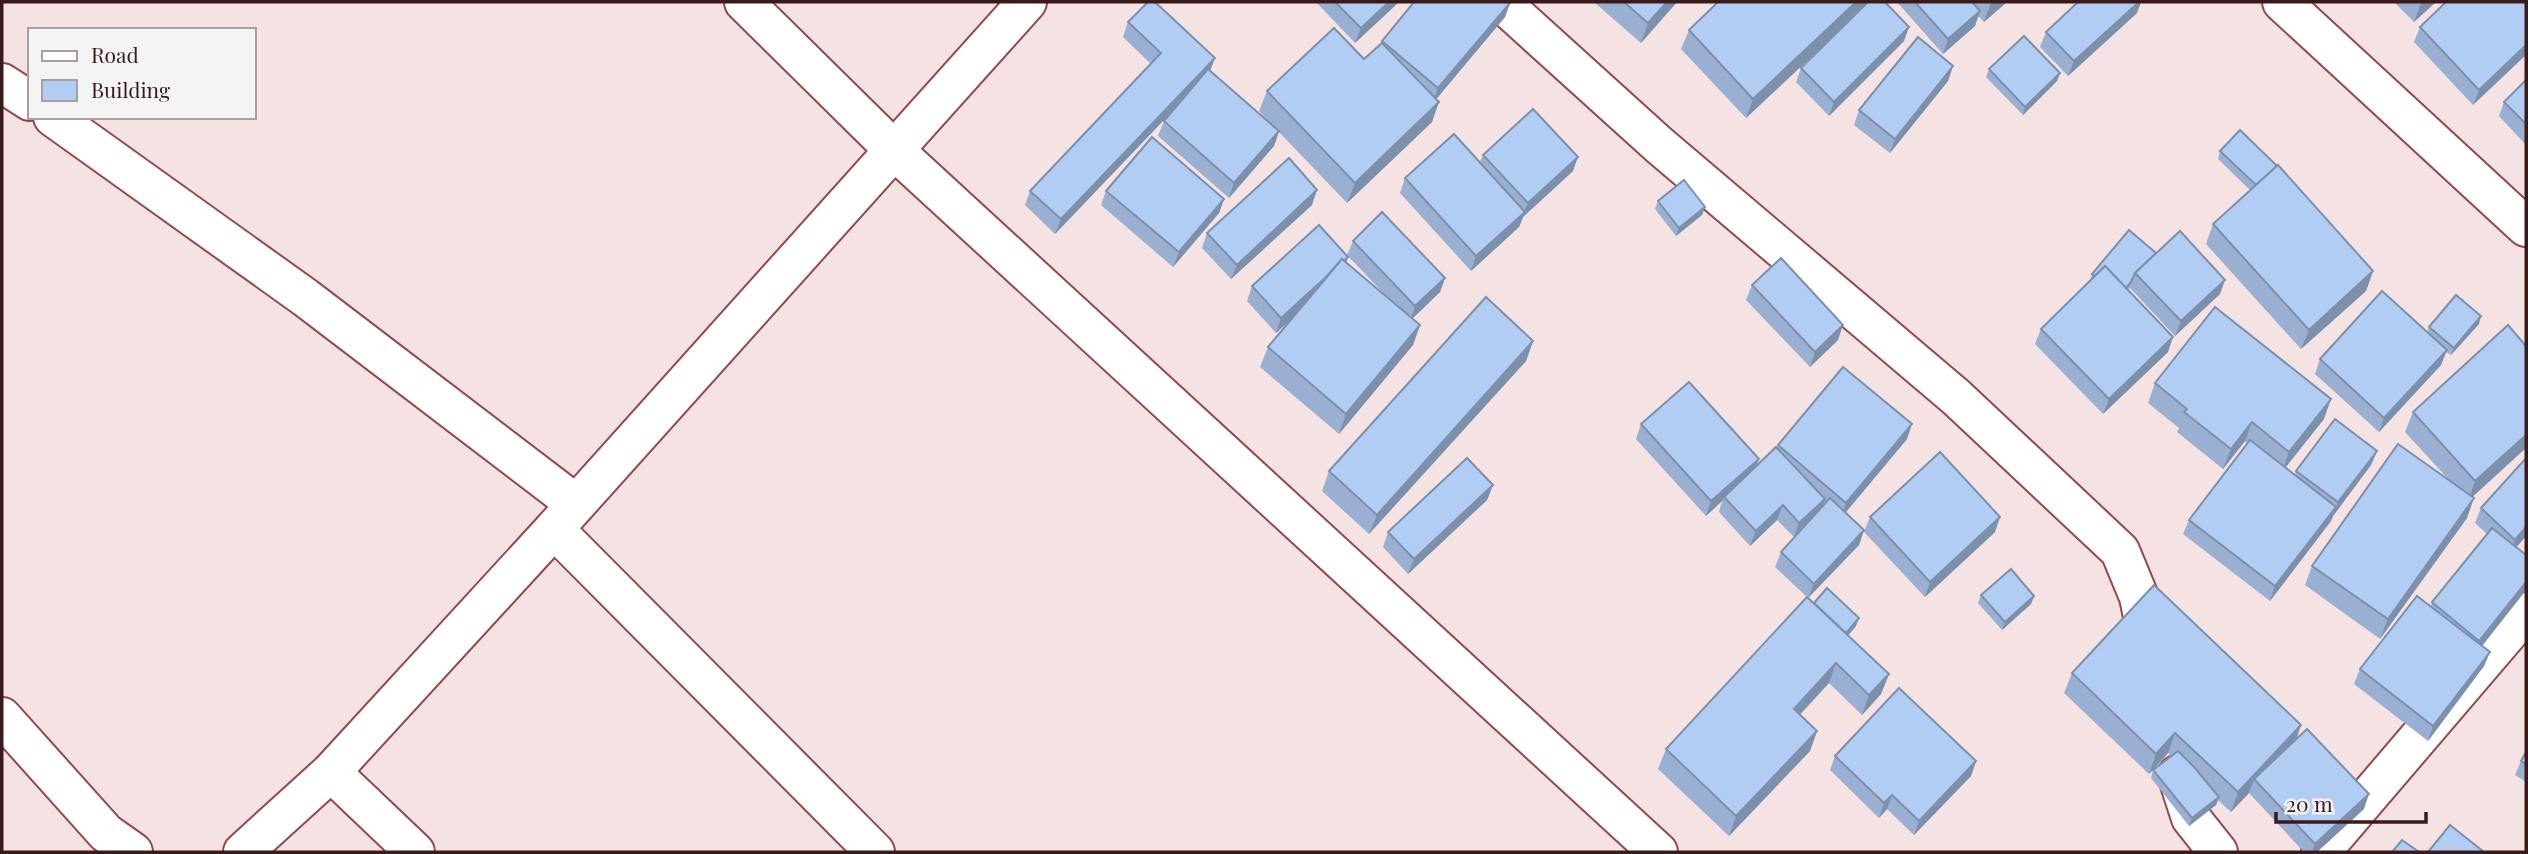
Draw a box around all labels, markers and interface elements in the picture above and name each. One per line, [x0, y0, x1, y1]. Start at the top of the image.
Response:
legend [28, 28, 256, 119]
text: Road [91, 40, 139, 68]
text: Building [91, 75, 170, 103]
scale bar [2276, 780, 2426, 824]
text: 20 m [2286, 789, 2333, 817]

